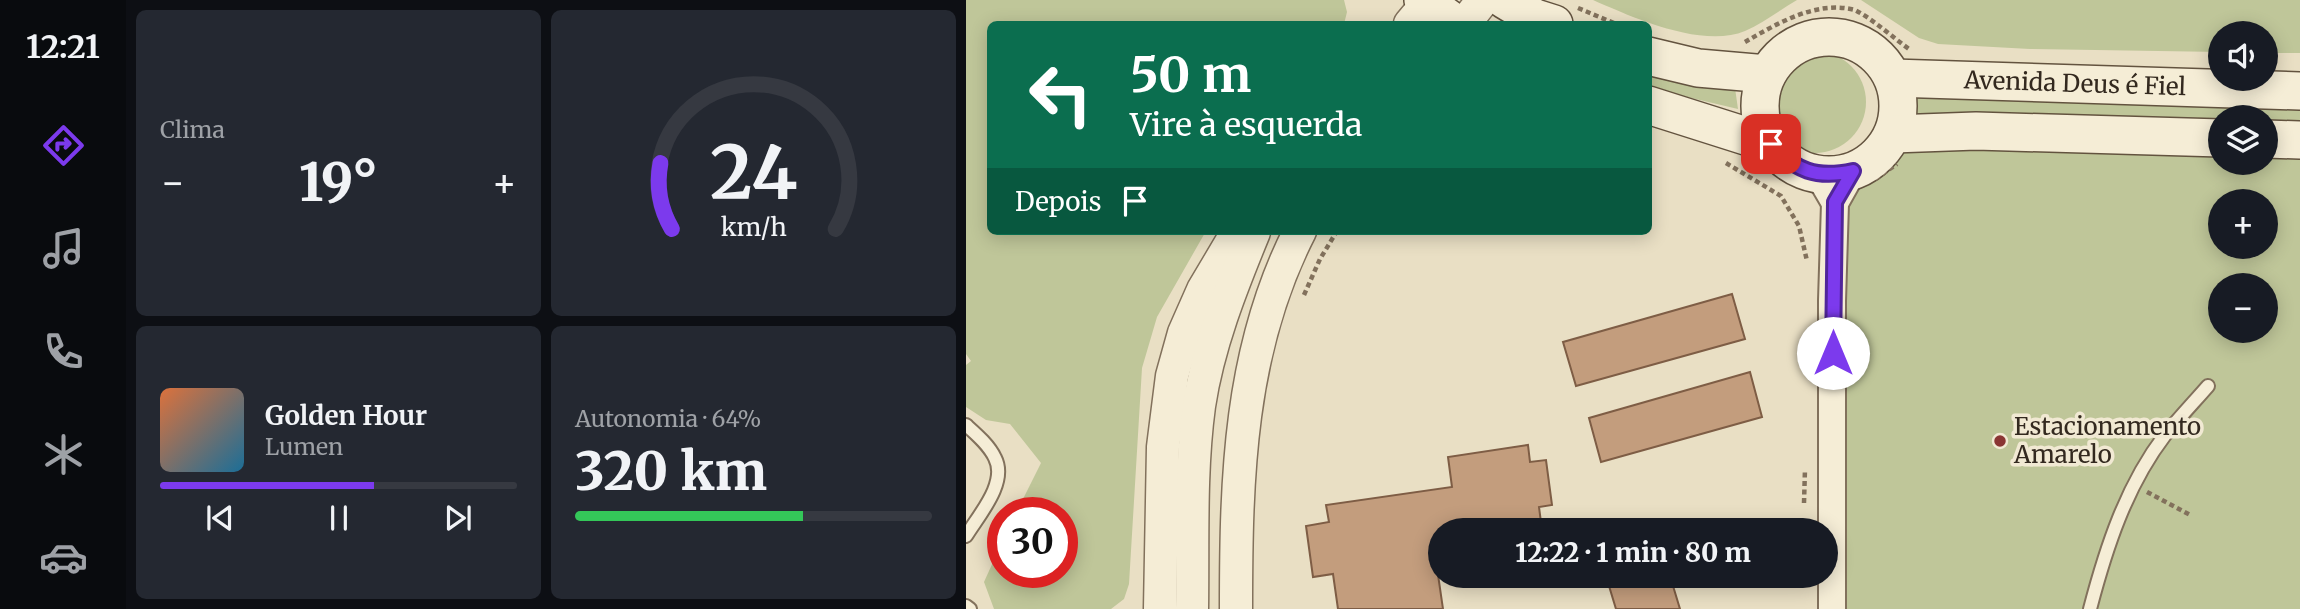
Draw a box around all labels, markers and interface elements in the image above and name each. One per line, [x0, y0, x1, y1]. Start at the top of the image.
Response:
map controls [2208, 21, 2278, 343]
button: sound [2208, 21, 2278, 91]
text: 12:21 [26, 27, 100, 67]
text: 50 m [1130, 44, 1251, 105]
icon: left [1015, 49, 1106, 140]
street label: Avenida Deus é Fiel [1962, 64, 2186, 102]
text: Vire à esquerda [1130, 105, 1362, 145]
button: layers [2208, 105, 2278, 175]
pin [1741, 114, 1801, 174]
text: Clima [160, 115, 225, 144]
icon: directions [39, 121, 88, 170]
icon: arrive [1752, 125, 1790, 163]
text: 24 [710, 127, 797, 219]
text: 19° [299, 150, 378, 215]
text: − [160, 159, 185, 206]
text: + [492, 159, 517, 206]
icon: arrive [1116, 182, 1154, 220]
text: Depois [1015, 185, 1102, 218]
button: + [2208, 189, 2278, 259]
text: km/h [720, 211, 787, 243]
icon: music [39, 224, 88, 273]
button: − [2208, 273, 2278, 343]
position arrow [1796, 316, 1870, 390]
icon: phone [39, 327, 88, 376]
text: Golden Hour [265, 399, 427, 432]
text: Autonomia · 64% [575, 404, 761, 433]
place label: Estacionamento Amarelo [2013, 411, 2201, 470]
icon: climate [39, 430, 88, 479]
text: Lumen [265, 432, 343, 461]
marker: Estacionamento Amarelo [1992, 433, 2008, 449]
text: 320 km [575, 439, 767, 504]
speed limit sign: 30 [987, 497, 1078, 588]
icon: previous [201, 499, 239, 537]
icon: pause [320, 499, 358, 537]
icon: next [439, 499, 477, 537]
icon: car [39, 533, 88, 582]
text: 12:22 · 1 min · 80 m [1515, 536, 1751, 569]

